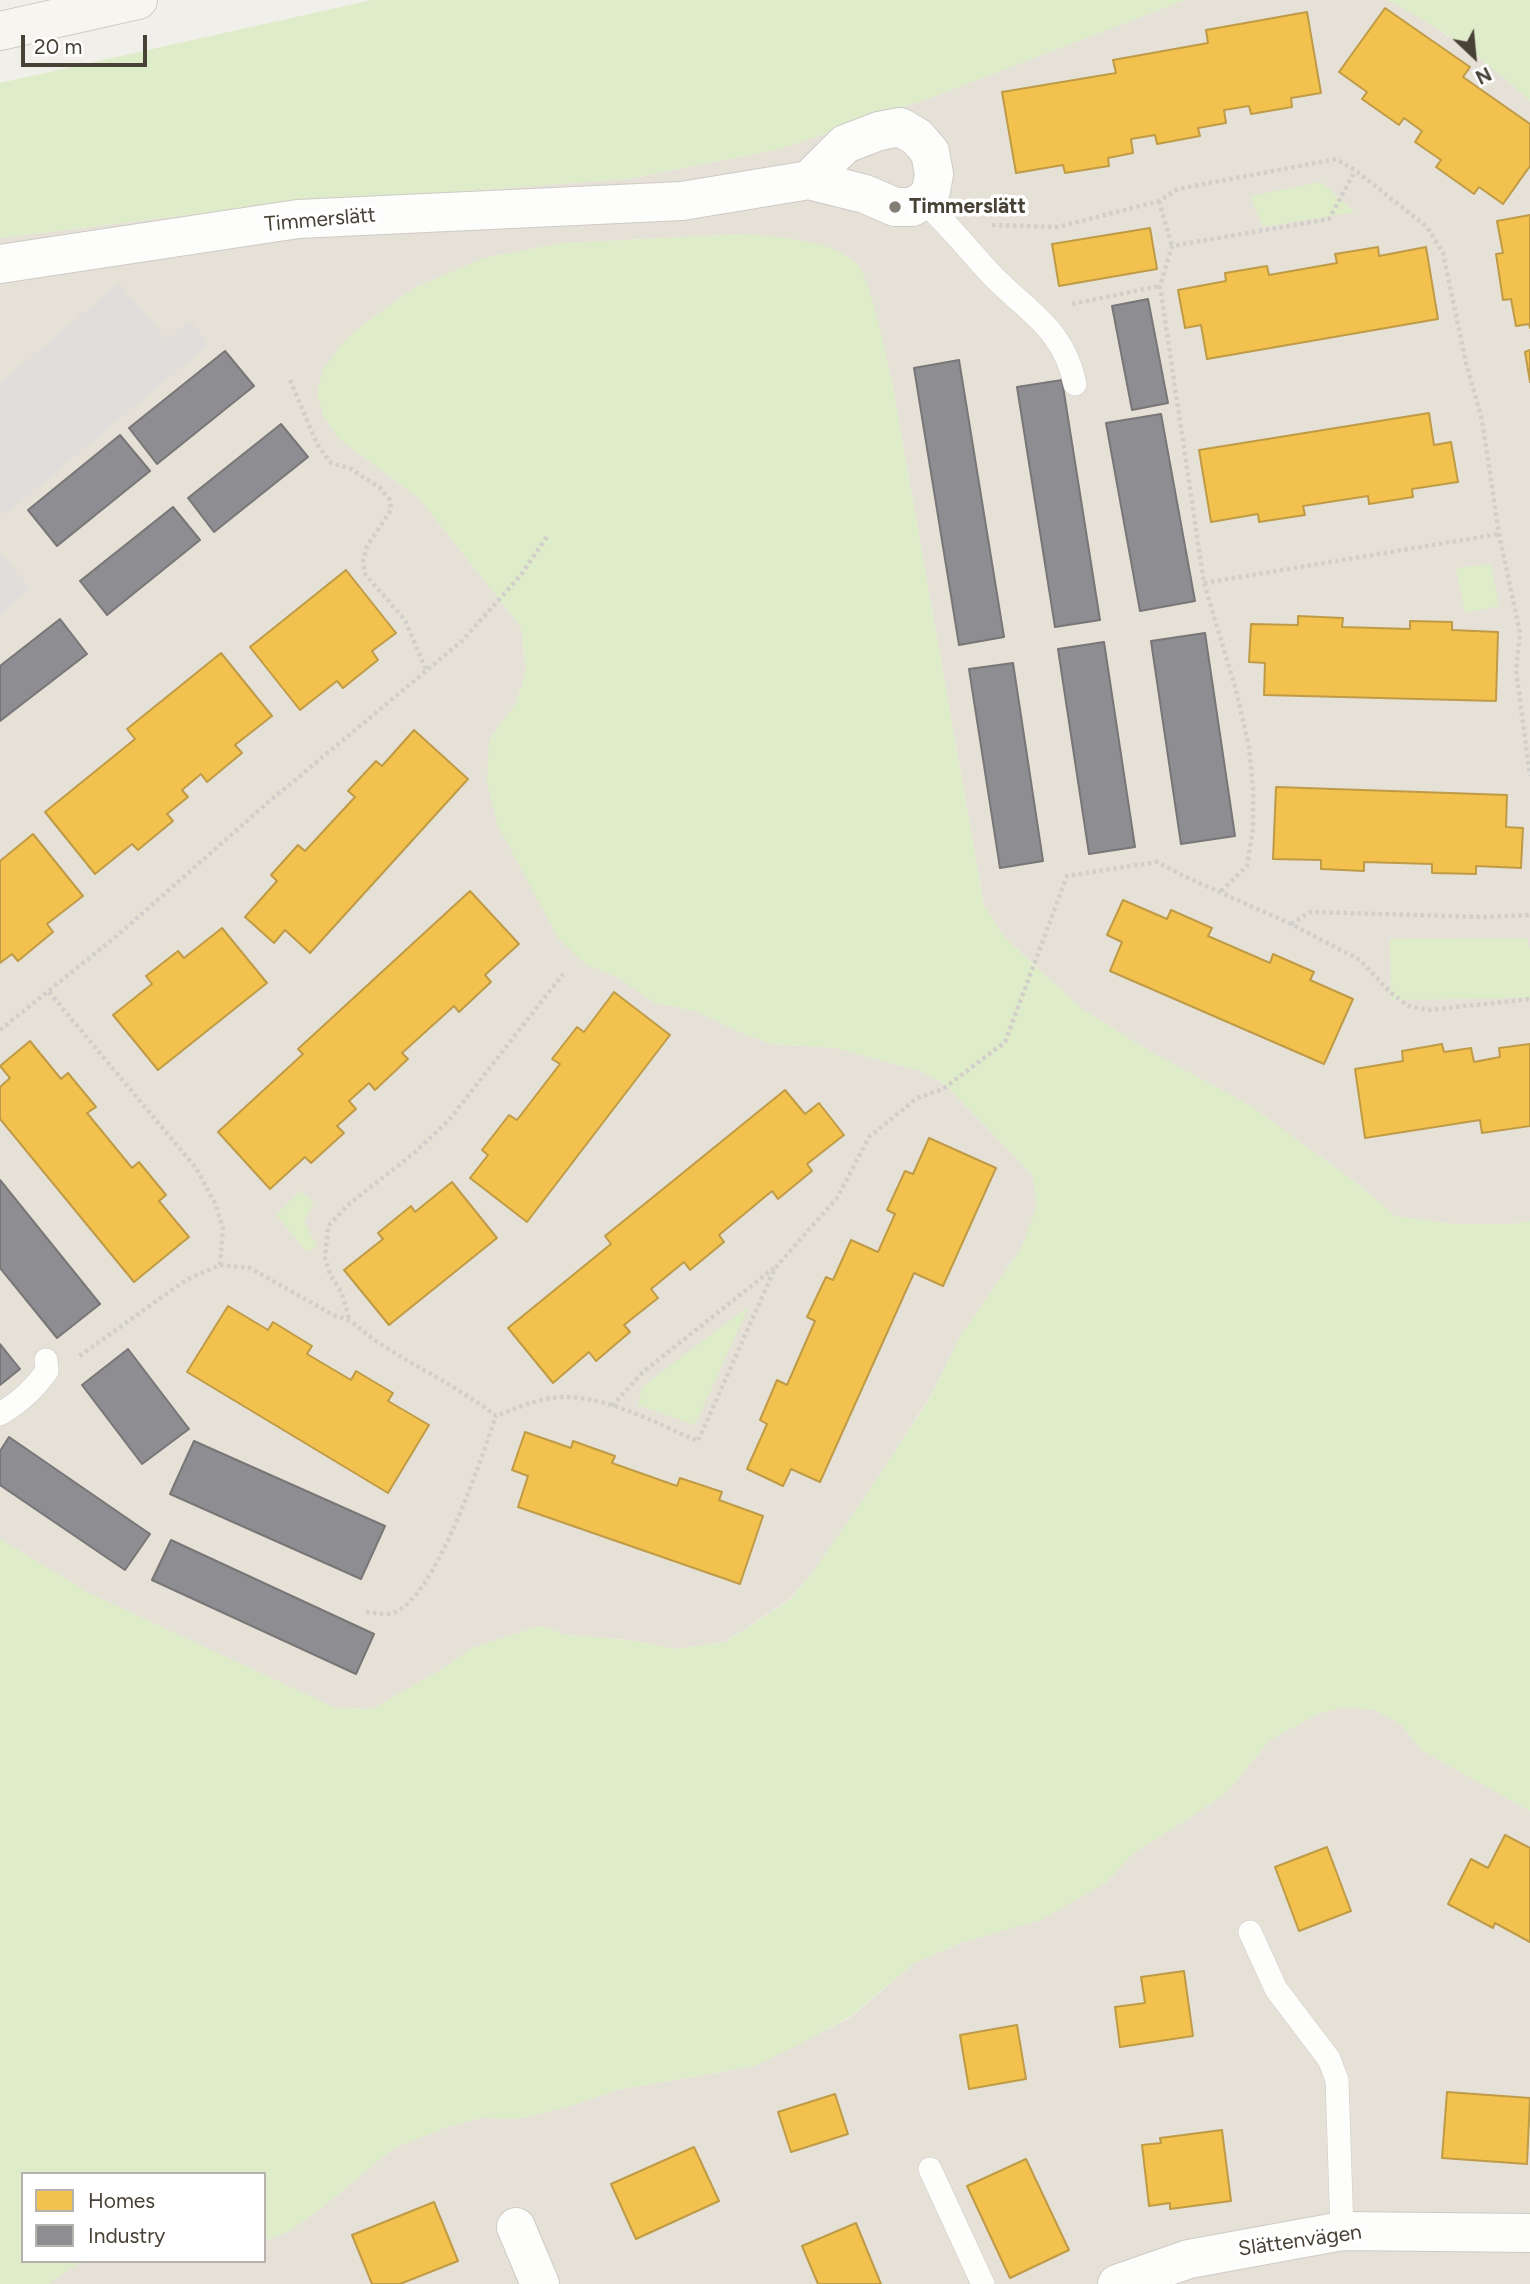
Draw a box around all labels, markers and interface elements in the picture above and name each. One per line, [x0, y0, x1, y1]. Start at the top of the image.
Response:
scale bar [24, 21, 150, 65]
north arrow [1439, 21, 1509, 91]
text: 20 m [34, 34, 82, 59]
text: N [1472, 62, 1495, 89]
place label: Timmerslätt [909, 194, 1026, 220]
marker: Timmerslätt [887, 199, 903, 215]
street label: Timmerslätt [263, 203, 377, 237]
legend [21, 2172, 266, 2263]
text: Homes [88, 2188, 155, 2213]
street label: Slättenvägen [1237, 2220, 1363, 2262]
text: Industry [88, 2223, 165, 2248]

